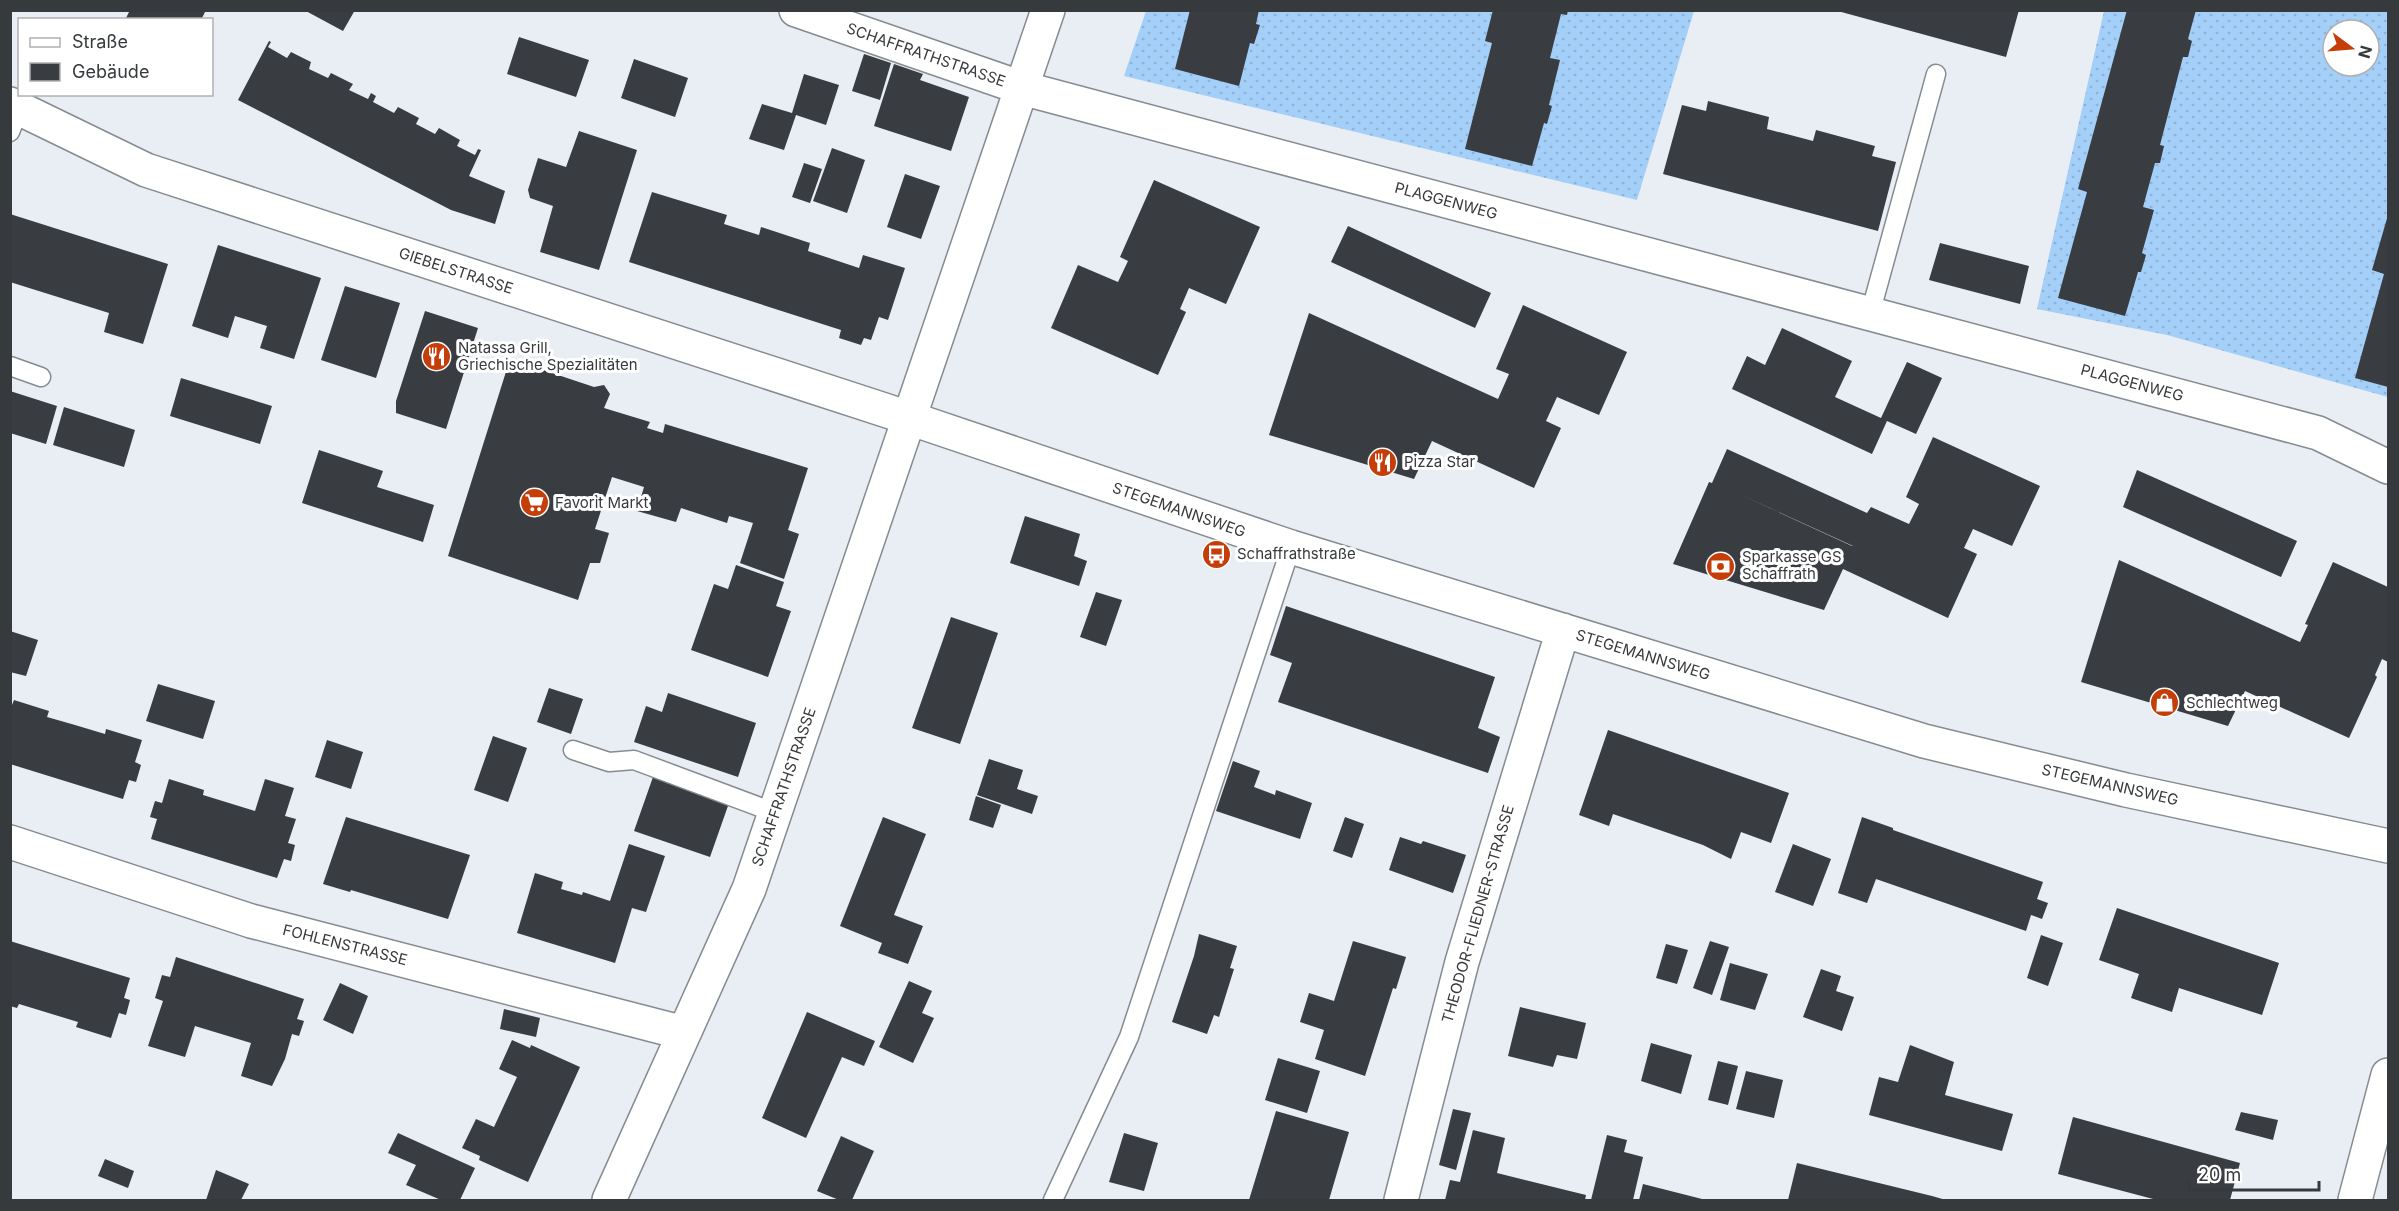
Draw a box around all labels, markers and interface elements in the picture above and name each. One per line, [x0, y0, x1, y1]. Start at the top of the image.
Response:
legend [18, 18, 213, 96]
street label: SCHAFFRATHSTRASSE [844, 18, 1008, 91]
north arrow [2321, 18, 2381, 78]
text: Straße [72, 31, 128, 52]
text: N [2354, 44, 2377, 61]
text: Gebäude [72, 61, 149, 82]
street label: PLAGGENWEG [1393, 178, 1500, 223]
street label: GIEBELSTRASSE [397, 243, 516, 298]
place label: Natassa Grill, Griechische Spezialitäten [458, 338, 638, 374]
restaurant icon: Natassa Grill, Griechische Spezialitäten [421, 341, 453, 373]
street label: PLAGGENWEG [2079, 360, 2186, 405]
restaurant icon: Pizza Star [1367, 446, 1399, 478]
place label: Pizza Star [1404, 452, 1475, 471]
street label: STEGEMANNSWEG [1110, 478, 1248, 541]
supermarket icon: Favorit Markt [518, 487, 550, 519]
place label: Favorit Markt [555, 493, 649, 512]
bus stop icon: Schaffrathstraße [1200, 538, 1232, 570]
place label: Schaffrathstraße [1237, 544, 1356, 563]
place label: Sparkasse GS Schaffrath [1742, 547, 1842, 583]
bank icon: Sparkasse GS Schaffrath [1705, 550, 1737, 582]
street label: STEGEMANNSWEG [1574, 625, 1713, 684]
shop icon: Schlechtweg [2149, 687, 2181, 719]
place label: Schlechtweg [2186, 693, 2278, 712]
street label: SCHAFFRATHSTRASSE [747, 705, 820, 869]
street label: STEGEMANNSWEG [2040, 760, 2180, 809]
street label: THEODOR-FLIEDNER-STRASSE [1437, 803, 1518, 1025]
street label: FOHLENSTRASSE [281, 920, 409, 969]
scale bar [2189, 1154, 2320, 1192]
text: 20 m [2198, 1164, 2241, 1185]

